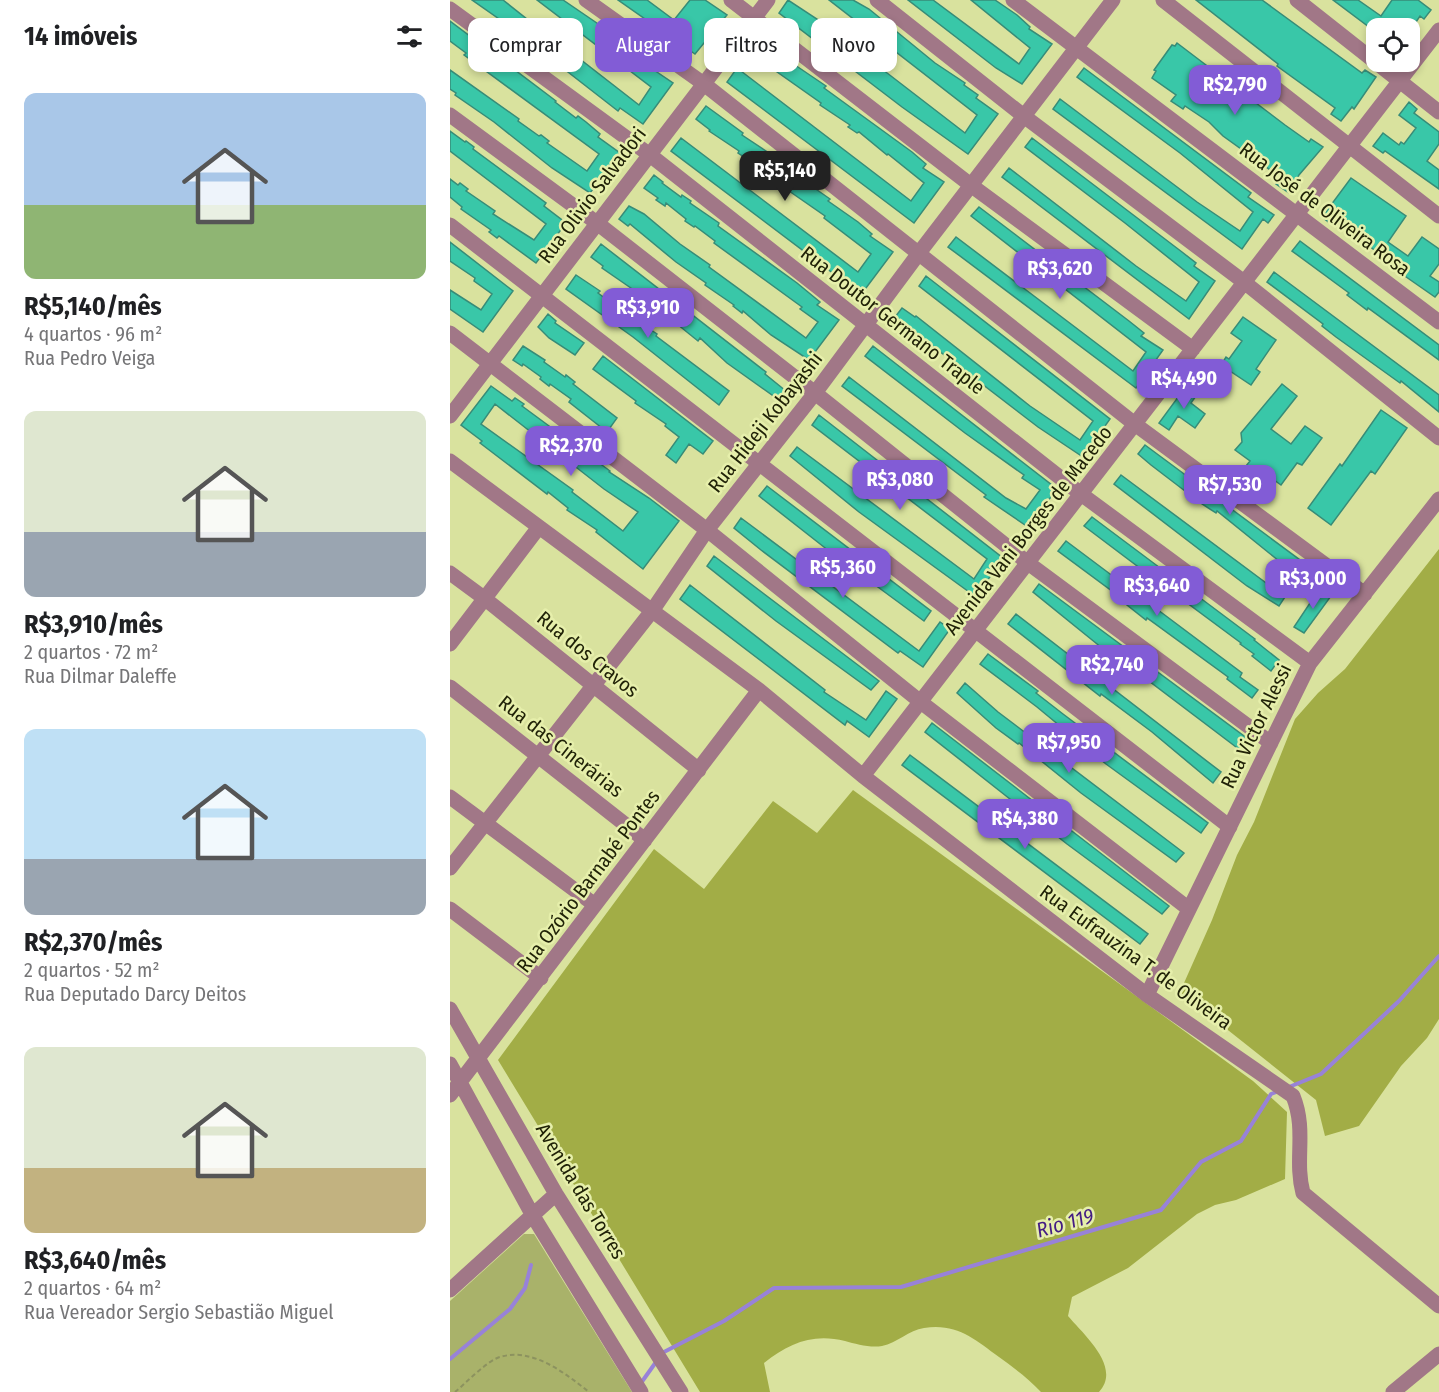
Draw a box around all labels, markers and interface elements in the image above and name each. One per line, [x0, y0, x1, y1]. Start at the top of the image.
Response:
chip: Comprar [468, 18, 583, 72]
chip: Alugar [595, 18, 692, 72]
chip: Filtros [704, 18, 799, 72]
chip: Novo [811, 18, 897, 72]
map controls [1366, 18, 1420, 72]
button: locate [1366, 18, 1420, 72]
icon: filters [393, 20, 426, 53]
text: 14 imóveis [24, 21, 137, 52]
pin: R$2,790 [1180, 65, 1290, 116]
text: R$2,790 [1203, 72, 1267, 96]
street label: Rua Olivio Salvadori [533, 122, 651, 268]
icon: home [171, 132, 279, 240]
street label: Rua José de Oliveira Rosa [1235, 137, 1415, 281]
pin: R$5,140 [730, 151, 840, 202]
text: R$5,140 [753, 158, 817, 182]
street label: Rua Doutor Germano Traple [796, 241, 990, 399]
pin: R$3,620 [1005, 249, 1115, 300]
text: R$3,620 [1027, 256, 1093, 280]
pin: R$3,910 [593, 288, 703, 339]
text: R$5,140/mês [24, 291, 162, 322]
text: R$3,910 [616, 295, 680, 319]
text: 4 quartos · 96 m² [24, 322, 162, 346]
text: Rua Pedro Veiga [24, 346, 155, 370]
street label: Rua Hideji Kobayashi [703, 347, 827, 497]
pin: R$4,490 [1129, 359, 1239, 410]
text: R$4,490 [1151, 366, 1217, 390]
street label: Avenida Vani Borges de Macedo [939, 421, 1117, 639]
pin: R$2,370 [516, 426, 626, 477]
text: R$2,370 [539, 433, 603, 457]
icon: home [171, 450, 279, 558]
pin: R$3,080 [845, 460, 955, 511]
pin: R$7,530 [1175, 465, 1285, 516]
text: R$3,080 [866, 467, 934, 491]
text: R$7,530 [1198, 472, 1262, 496]
pin: R$5,360 [788, 548, 898, 599]
text: R$5,360 [810, 555, 876, 579]
pin: R$3,000 [1258, 559, 1368, 610]
pin: R$3,640 [1102, 566, 1212, 617]
text: R$3,000 [1279, 566, 1347, 590]
text: R$3,640 [1124, 573, 1190, 597]
street label: Rua dos Cravos [532, 606, 644, 702]
text: R$3,910/mês [24, 609, 163, 640]
text: 2 quartos · 72 m² [24, 640, 158, 664]
pin: R$2,740 [1057, 645, 1167, 696]
text: R$2,740 [1080, 652, 1144, 676]
street label: Rua Victor Alessi [1215, 660, 1297, 792]
text: Rua Dilmar Daleffe [24, 664, 177, 688]
street label: Rua das Cinerárias [494, 690, 628, 802]
pin: R$7,950 [1014, 723, 1124, 774]
text: R$7,950 [1037, 730, 1101, 754]
icon: home [171, 768, 279, 876]
street label: Rua Ozório Barnabé Pontes [511, 785, 665, 977]
pin: R$4,380 [970, 799, 1080, 850]
text: R$4,380 [991, 806, 1059, 830]
street label: Rua Eufrauzina T. de Oliveira [1035, 879, 1237, 1035]
text: R$2,370/mês [24, 927, 162, 958]
text: 2 quartos · 52 m² [24, 958, 159, 982]
text: Rua Deputado Darcy Deitos [24, 982, 246, 1006]
icon: home [171, 1086, 279, 1194]
street label: Avenida das Torres [531, 1119, 631, 1263]
water label: Rio 119 [1033, 1202, 1097, 1244]
text: R$3,640/mês [24, 1245, 166, 1276]
text: 2 quartos · 64 m² [24, 1276, 161, 1300]
text: Rua Vereador Sergio Sebastião Miguel [24, 1300, 334, 1324]

